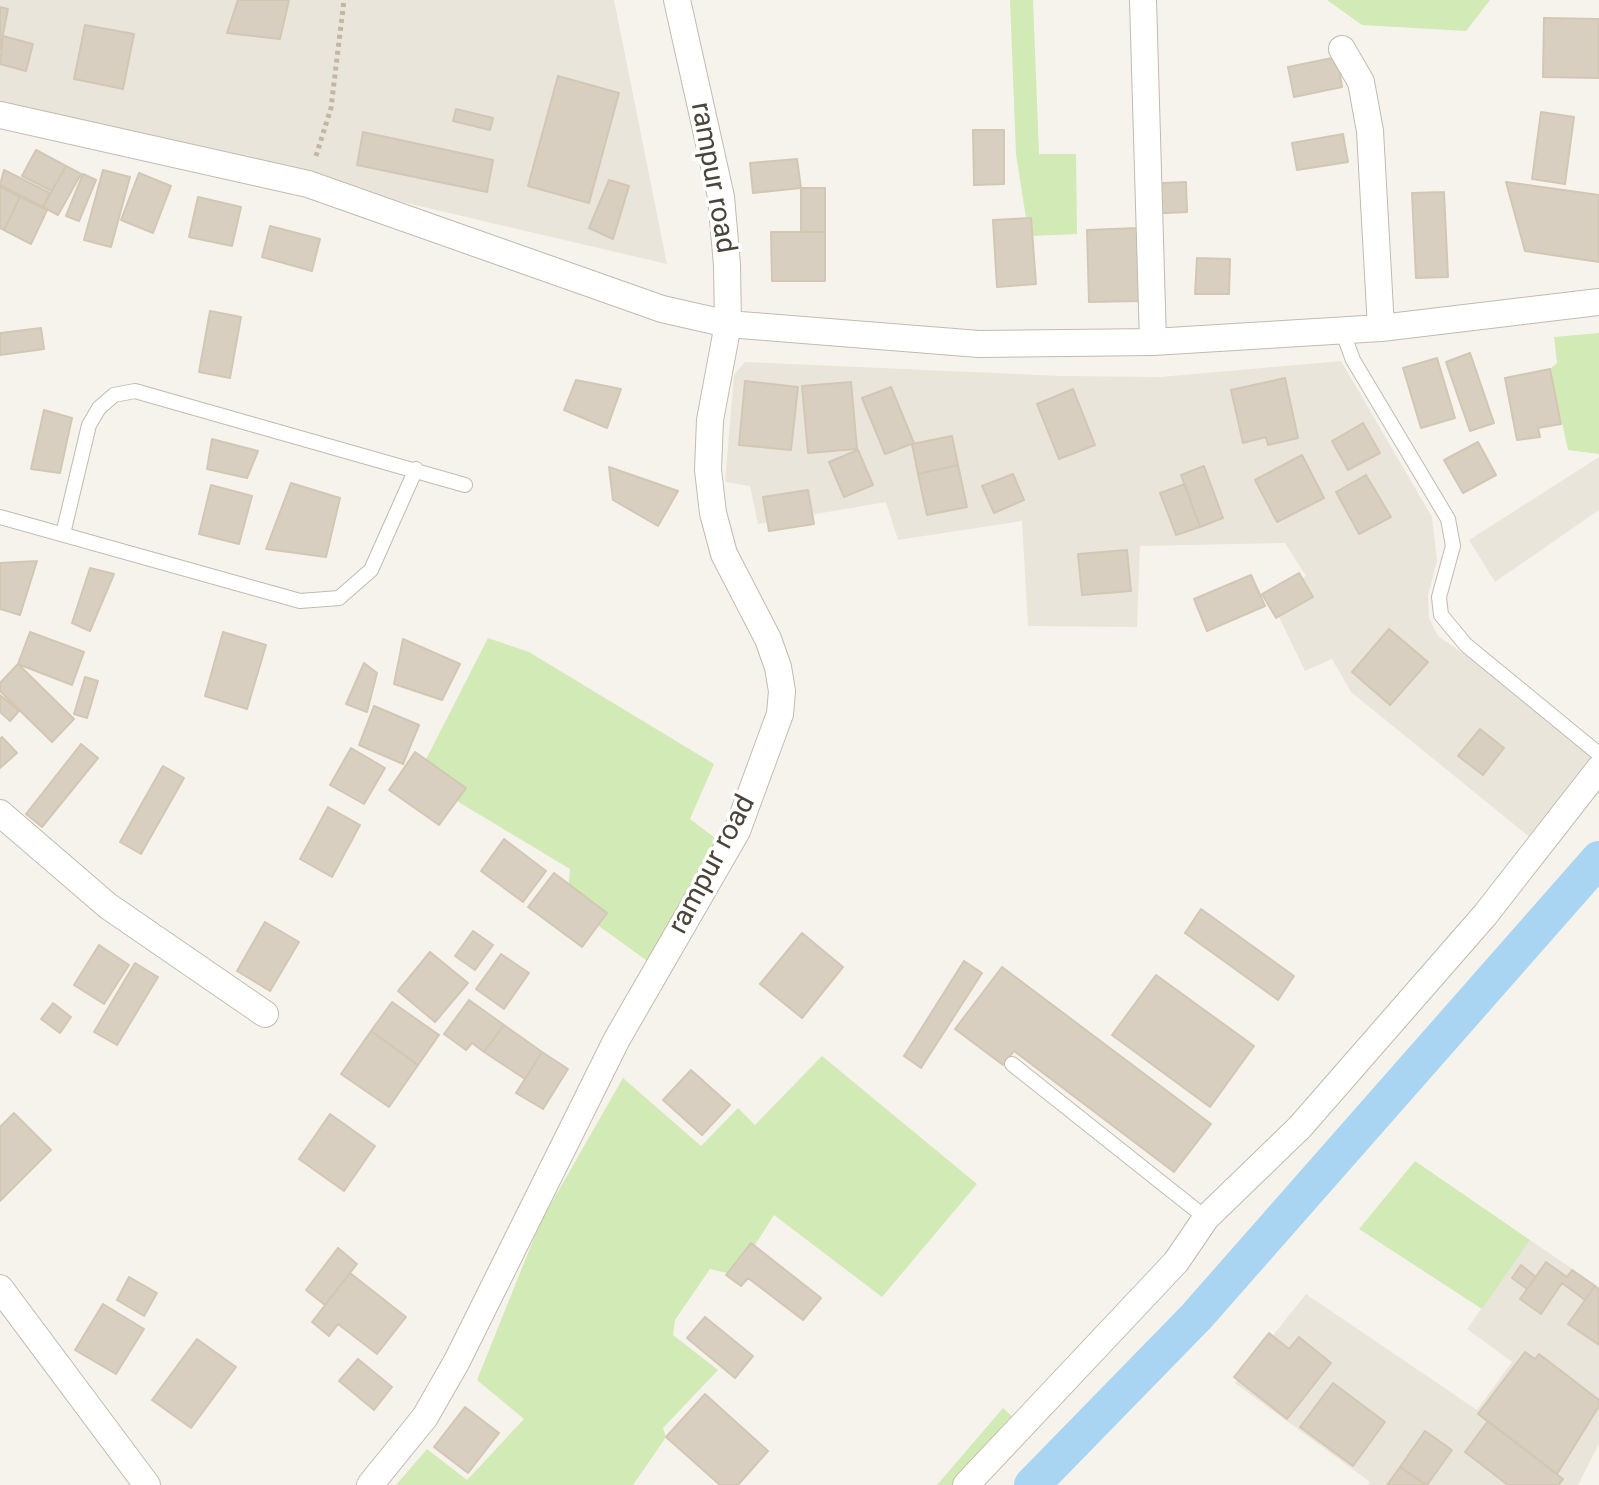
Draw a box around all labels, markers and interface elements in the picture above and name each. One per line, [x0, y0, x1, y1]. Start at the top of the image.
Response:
street label: rampur road [682, 100, 742, 256]
street label: rampur road [662, 790, 764, 940]

